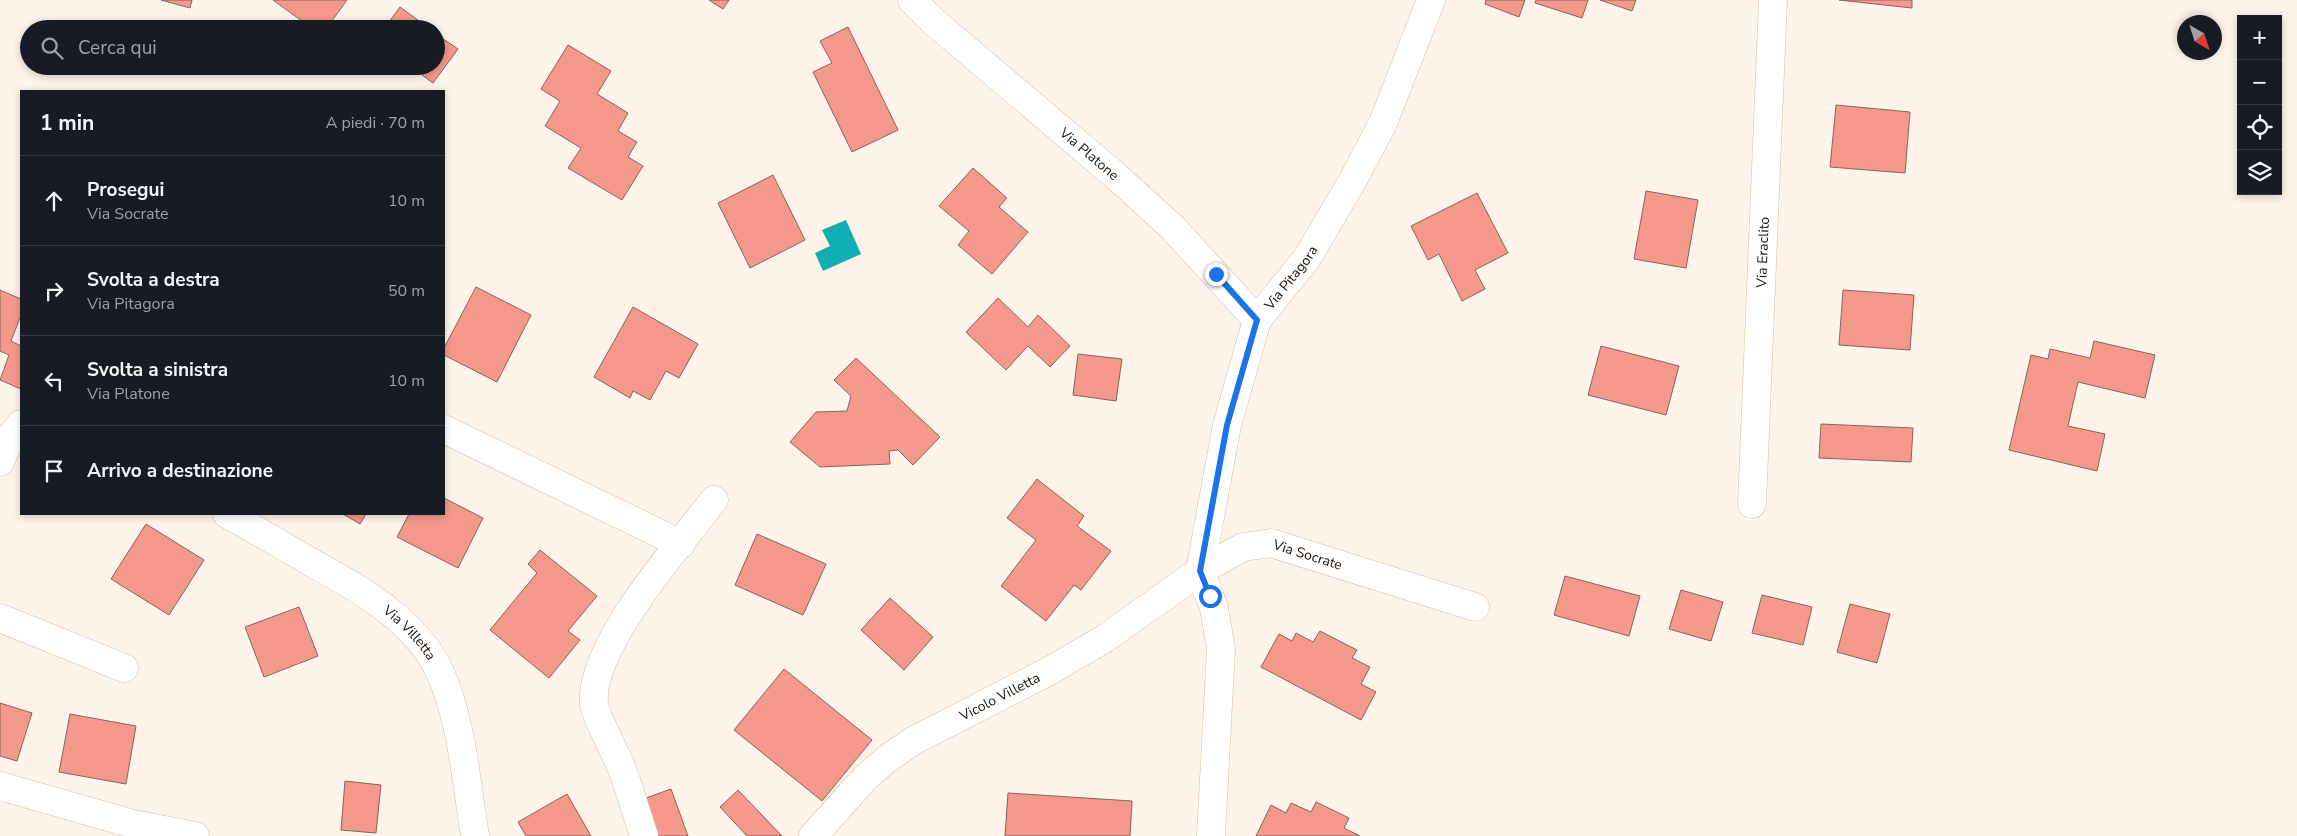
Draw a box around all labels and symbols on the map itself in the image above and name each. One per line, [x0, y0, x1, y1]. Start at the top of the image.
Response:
north arrow [2177, 15, 2222, 60]
street label: Via Platone [1055, 123, 1123, 185]
street label: Via Eraclito [1752, 216, 1774, 289]
street label: Via Pitagora [1259, 242, 1322, 315]
route end [1205, 263, 1228, 286]
street label: Via Socrate [1270, 535, 1345, 575]
route start [1199, 585, 1222, 608]
street label: Via Villetta [378, 600, 440, 664]
street label: Vicolo Villetta [955, 668, 1043, 726]

